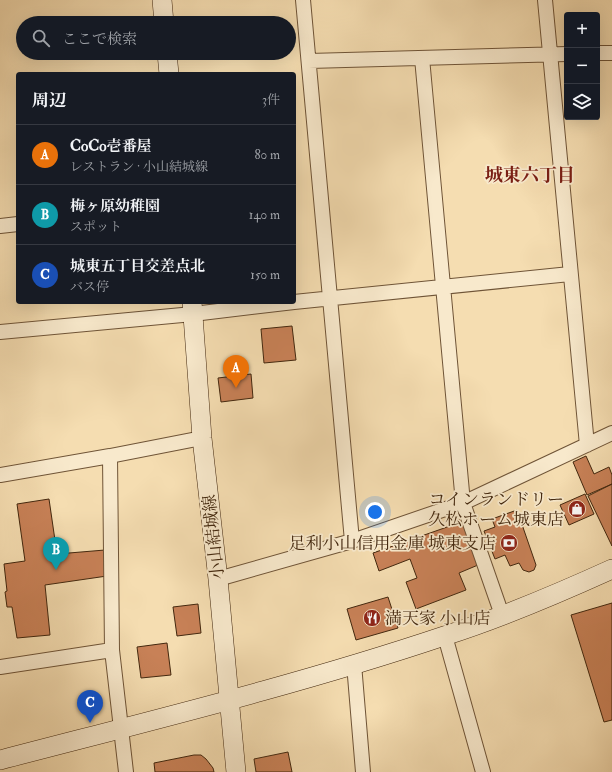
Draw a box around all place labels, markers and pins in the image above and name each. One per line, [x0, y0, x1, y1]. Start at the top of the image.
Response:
pin: A [223, 355, 249, 388]
place label: コインランドリー 久松ホーム城東店 [428, 489, 564, 530]
shop icon: コインランドリー 久松ホーム城東店 [567, 499, 587, 519]
place label: 足利小山信用金庫 城東支店 [288, 533, 496, 554]
bank icon: 足利小山信用金庫 城東支店 [499, 533, 519, 553]
pin: B [43, 537, 69, 570]
restaurant icon: 満天家 小山店 [362, 608, 382, 628]
place label: 満天家 小山店 [385, 608, 491, 629]
pin: C [77, 690, 103, 723]

